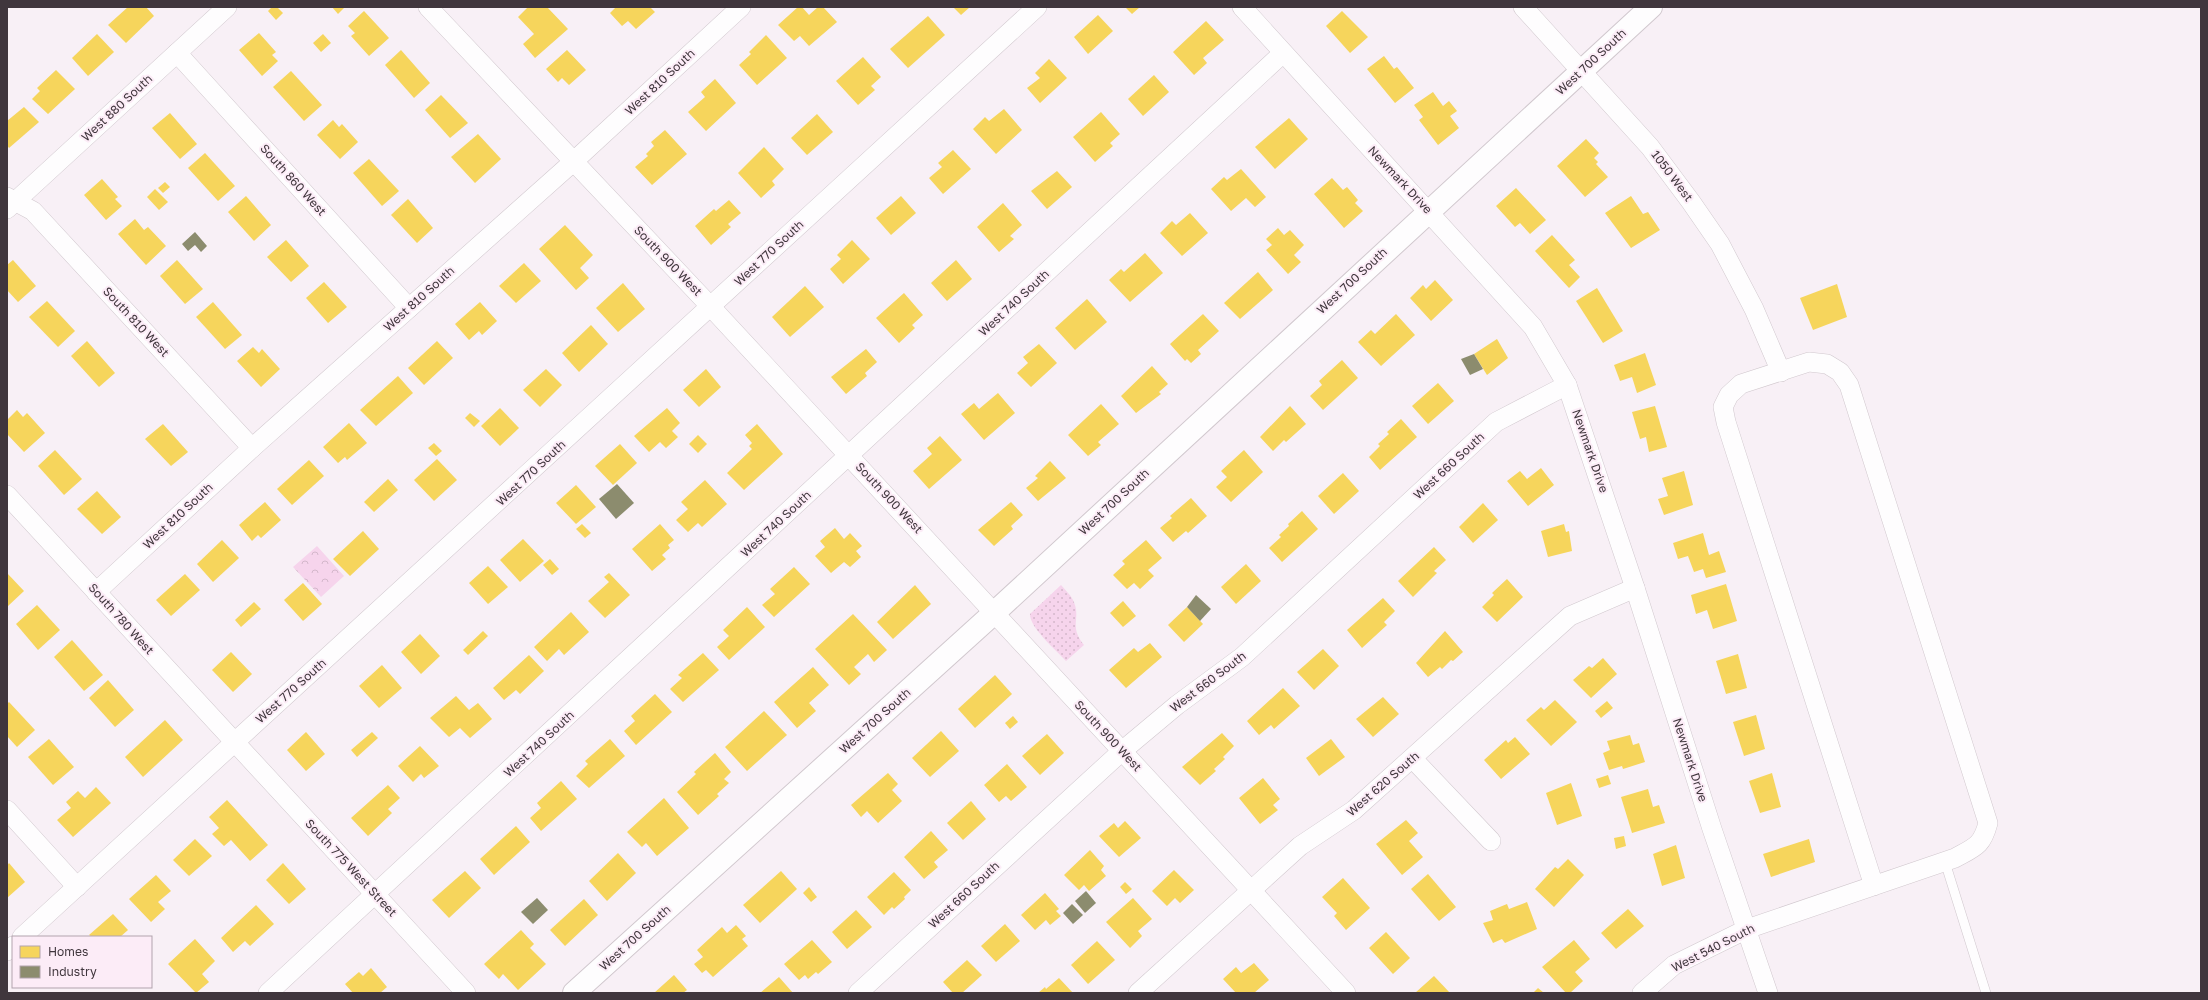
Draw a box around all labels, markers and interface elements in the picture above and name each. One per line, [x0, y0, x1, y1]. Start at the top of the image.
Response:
street label: West 700 South [1552, 25, 1629, 98]
street label: West 810 South [622, 45, 698, 118]
street label: West 880 South [78, 71, 155, 144]
street label: South 860 West [257, 141, 330, 219]
street label: Newmark Drive [1365, 143, 1436, 217]
street label: 1050 West [1648, 147, 1697, 204]
street label: West 770 South [731, 217, 807, 289]
street label: South 900 West [631, 222, 706, 299]
street label: West 700 South [1313, 244, 1390, 317]
street label: West 810 South [380, 263, 457, 334]
street label: West 740 South [975, 266, 1052, 339]
street label: South 810 West [100, 284, 173, 360]
street label: Newmark Drive [1569, 407, 1612, 495]
street label: West 660 South [1410, 429, 1487, 502]
street label: West 770 South [493, 437, 569, 509]
street label: South 900 West [853, 459, 926, 536]
street label: West 700 South [1075, 465, 1152, 538]
street label: West 810 South [140, 479, 216, 552]
street label: West 740 South [737, 487, 814, 560]
street label: South 780 West [85, 580, 157, 657]
street label: West 660 South [1167, 648, 1249, 715]
street label: West 770 South [252, 655, 329, 726]
street label: West 700 South [836, 685, 913, 757]
street label: South 900 West [1072, 697, 1145, 774]
street label: West 740 South [500, 707, 577, 780]
street label: Newmark Drive [1670, 716, 1711, 804]
street label: West 620 South [1343, 748, 1422, 819]
street label: South 775 West Street [302, 816, 401, 920]
street label: West 660 South [925, 858, 1002, 931]
street label: West 700 South [596, 902, 673, 974]
street label: West 540 South [1669, 920, 1757, 975]
legend [12, 936, 152, 988]
text: Homes [48, 944, 88, 959]
text: Industry [48, 964, 97, 979]

